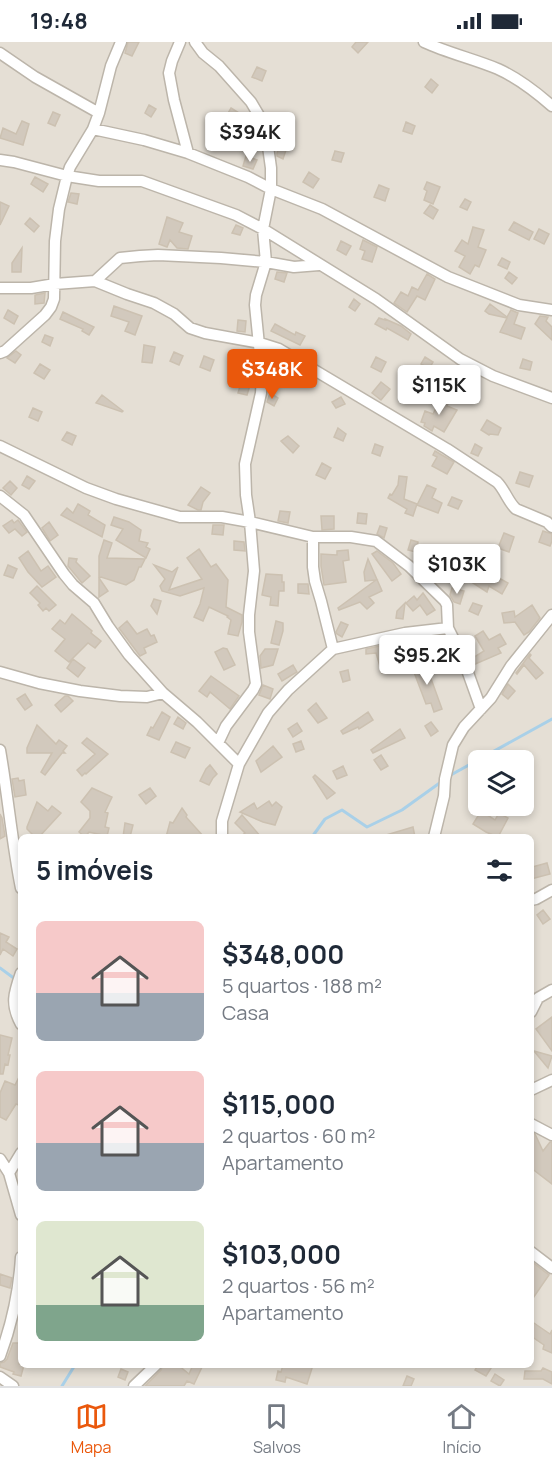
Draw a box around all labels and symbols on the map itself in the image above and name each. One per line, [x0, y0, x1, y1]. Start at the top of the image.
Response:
pin: $394K [208, 112, 292, 163]
pin: $348K [230, 349, 314, 400]
pin: $115K [397, 365, 481, 416]
pin: $103K [415, 544, 499, 595]
pin: $95.2K [378, 635, 476, 686]

